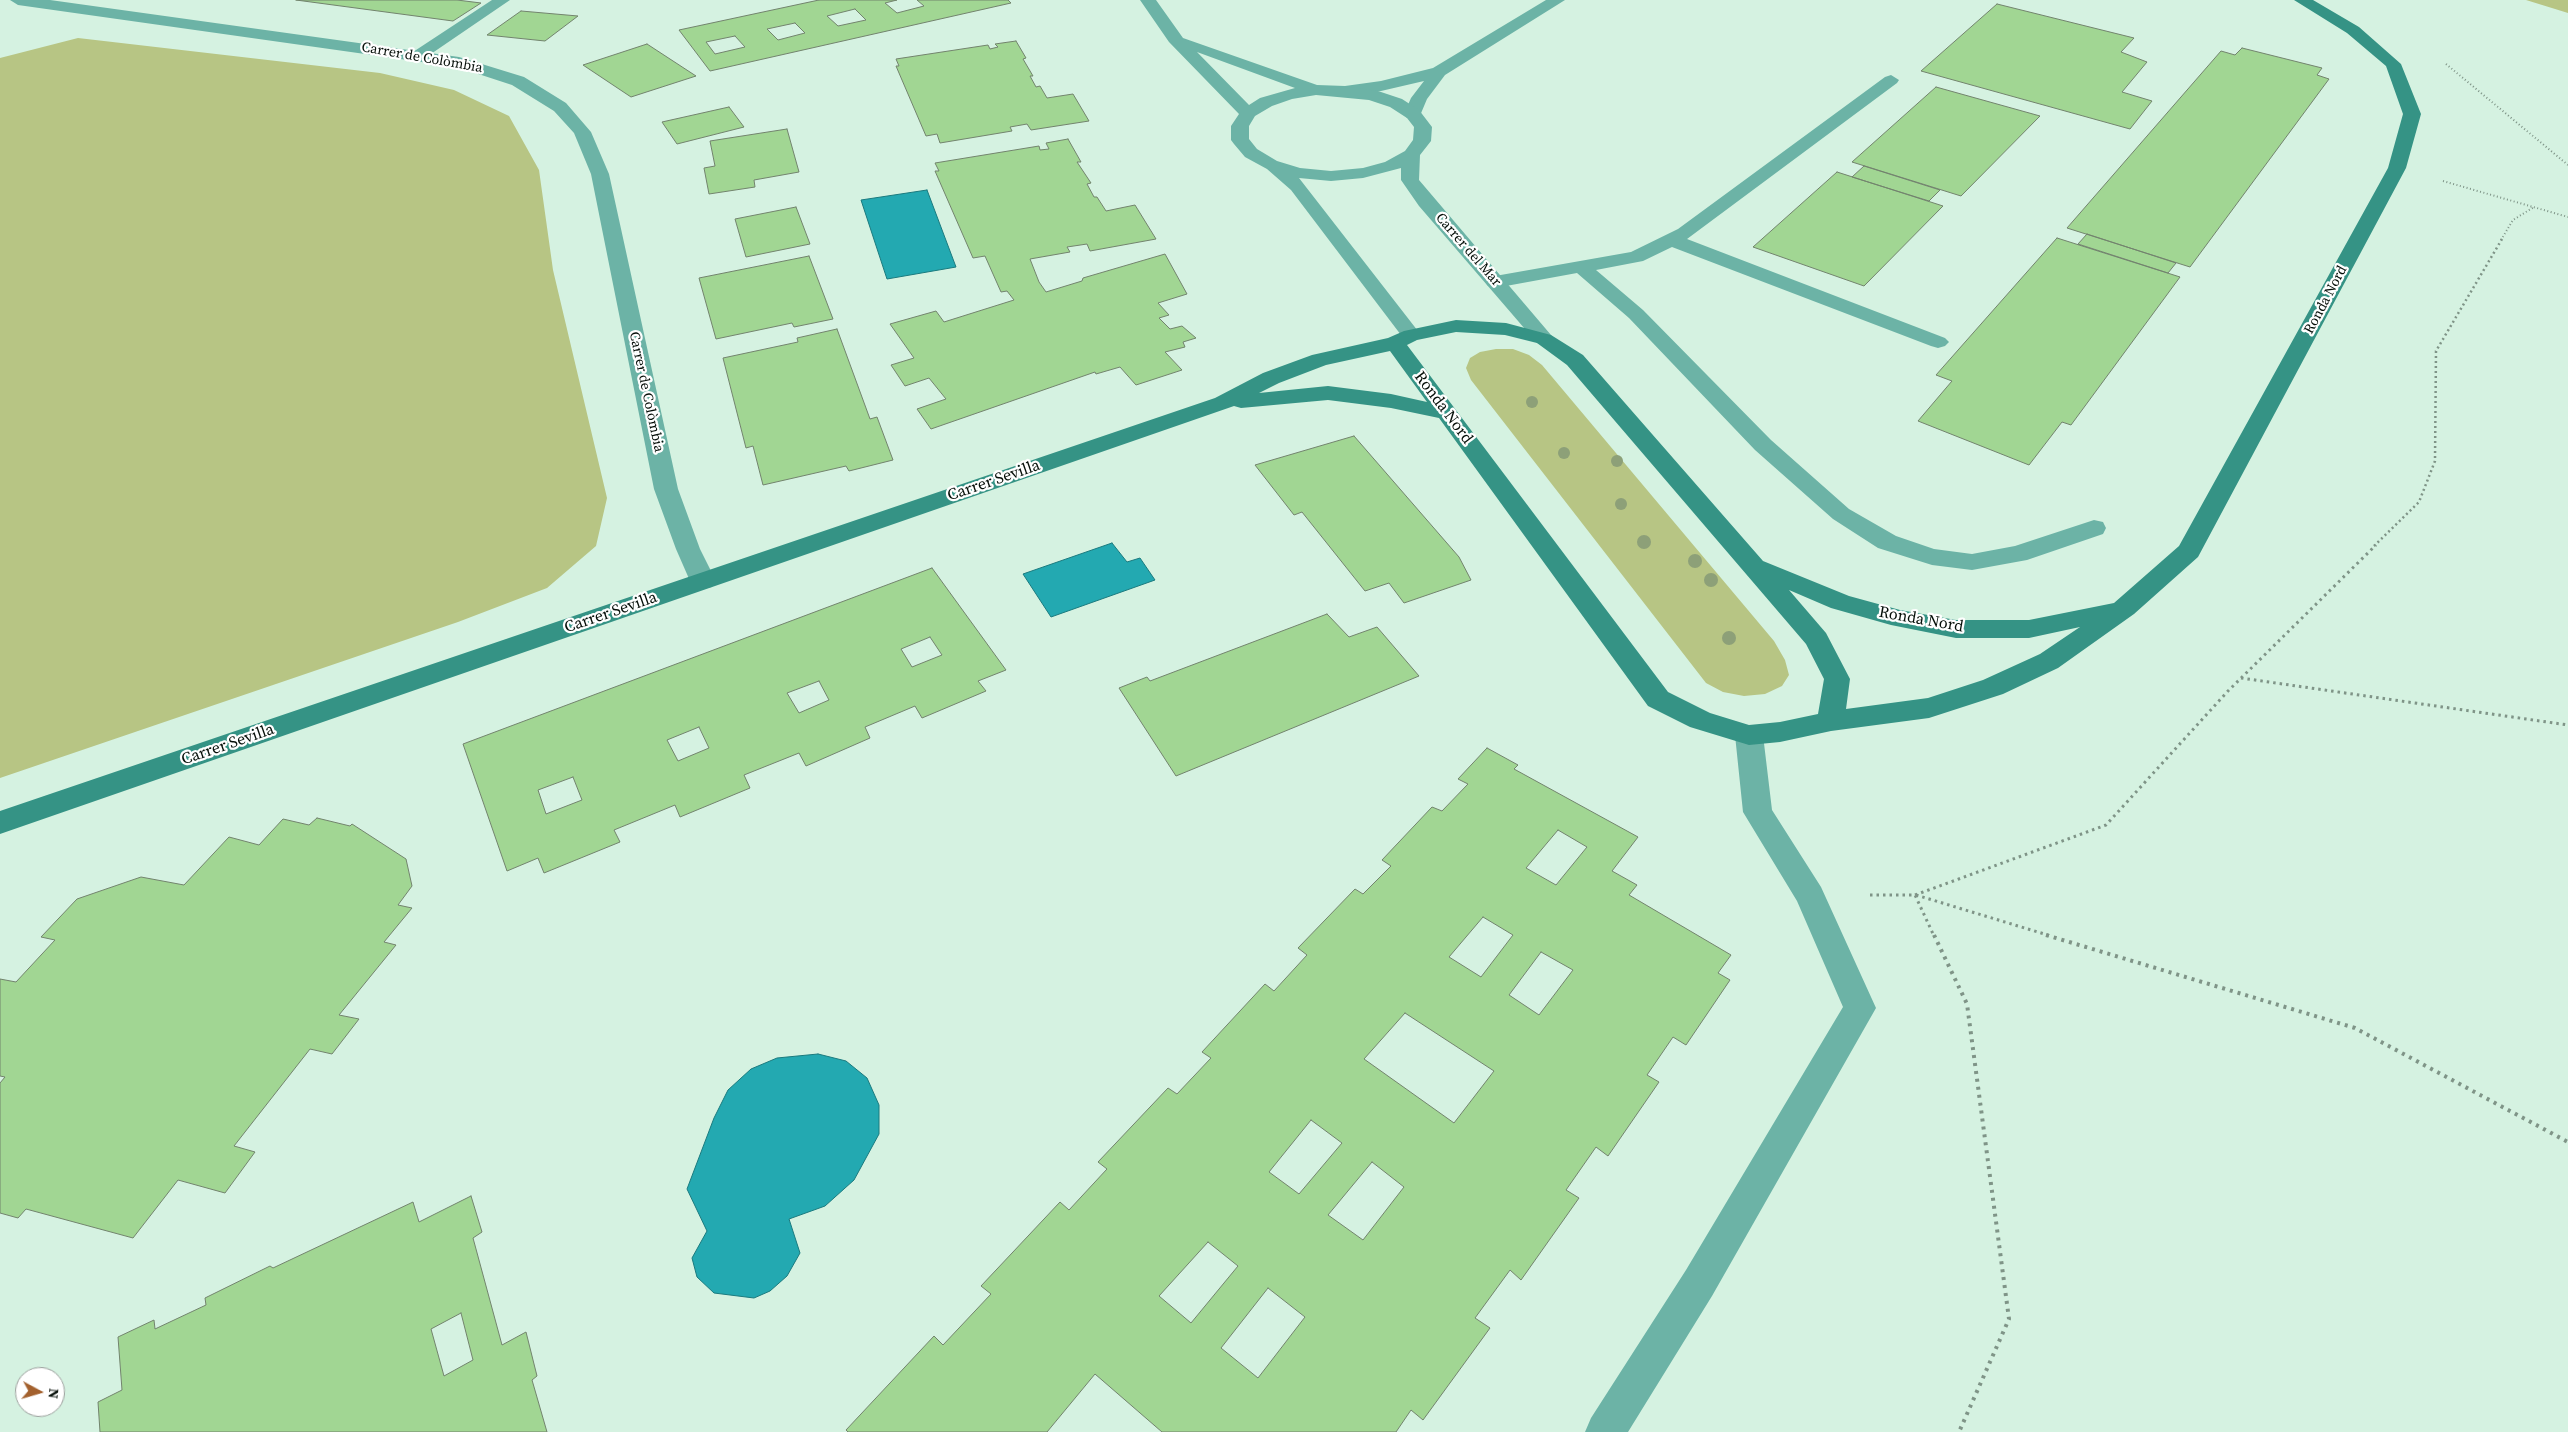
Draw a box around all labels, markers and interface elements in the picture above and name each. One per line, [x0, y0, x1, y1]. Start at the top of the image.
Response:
street label: Carrer de Colòmbia [360, 39, 484, 77]
street label: Carrer del Mar [1432, 210, 1504, 290]
street label: Ronda Nord [2301, 263, 2351, 337]
street label: Carrer de Colòmbia [625, 330, 667, 454]
street label: Ronda Nord [1410, 368, 1476, 448]
street label: Carrer Sevilla [945, 456, 1043, 506]
street label: Carrer Sevilla [562, 588, 660, 638]
street label: Ronda Nord [1877, 603, 1965, 637]
street label: Carrer Sevilla [179, 720, 277, 770]
north arrow [15, 1367, 65, 1417]
text: N [43, 1387, 64, 1400]

